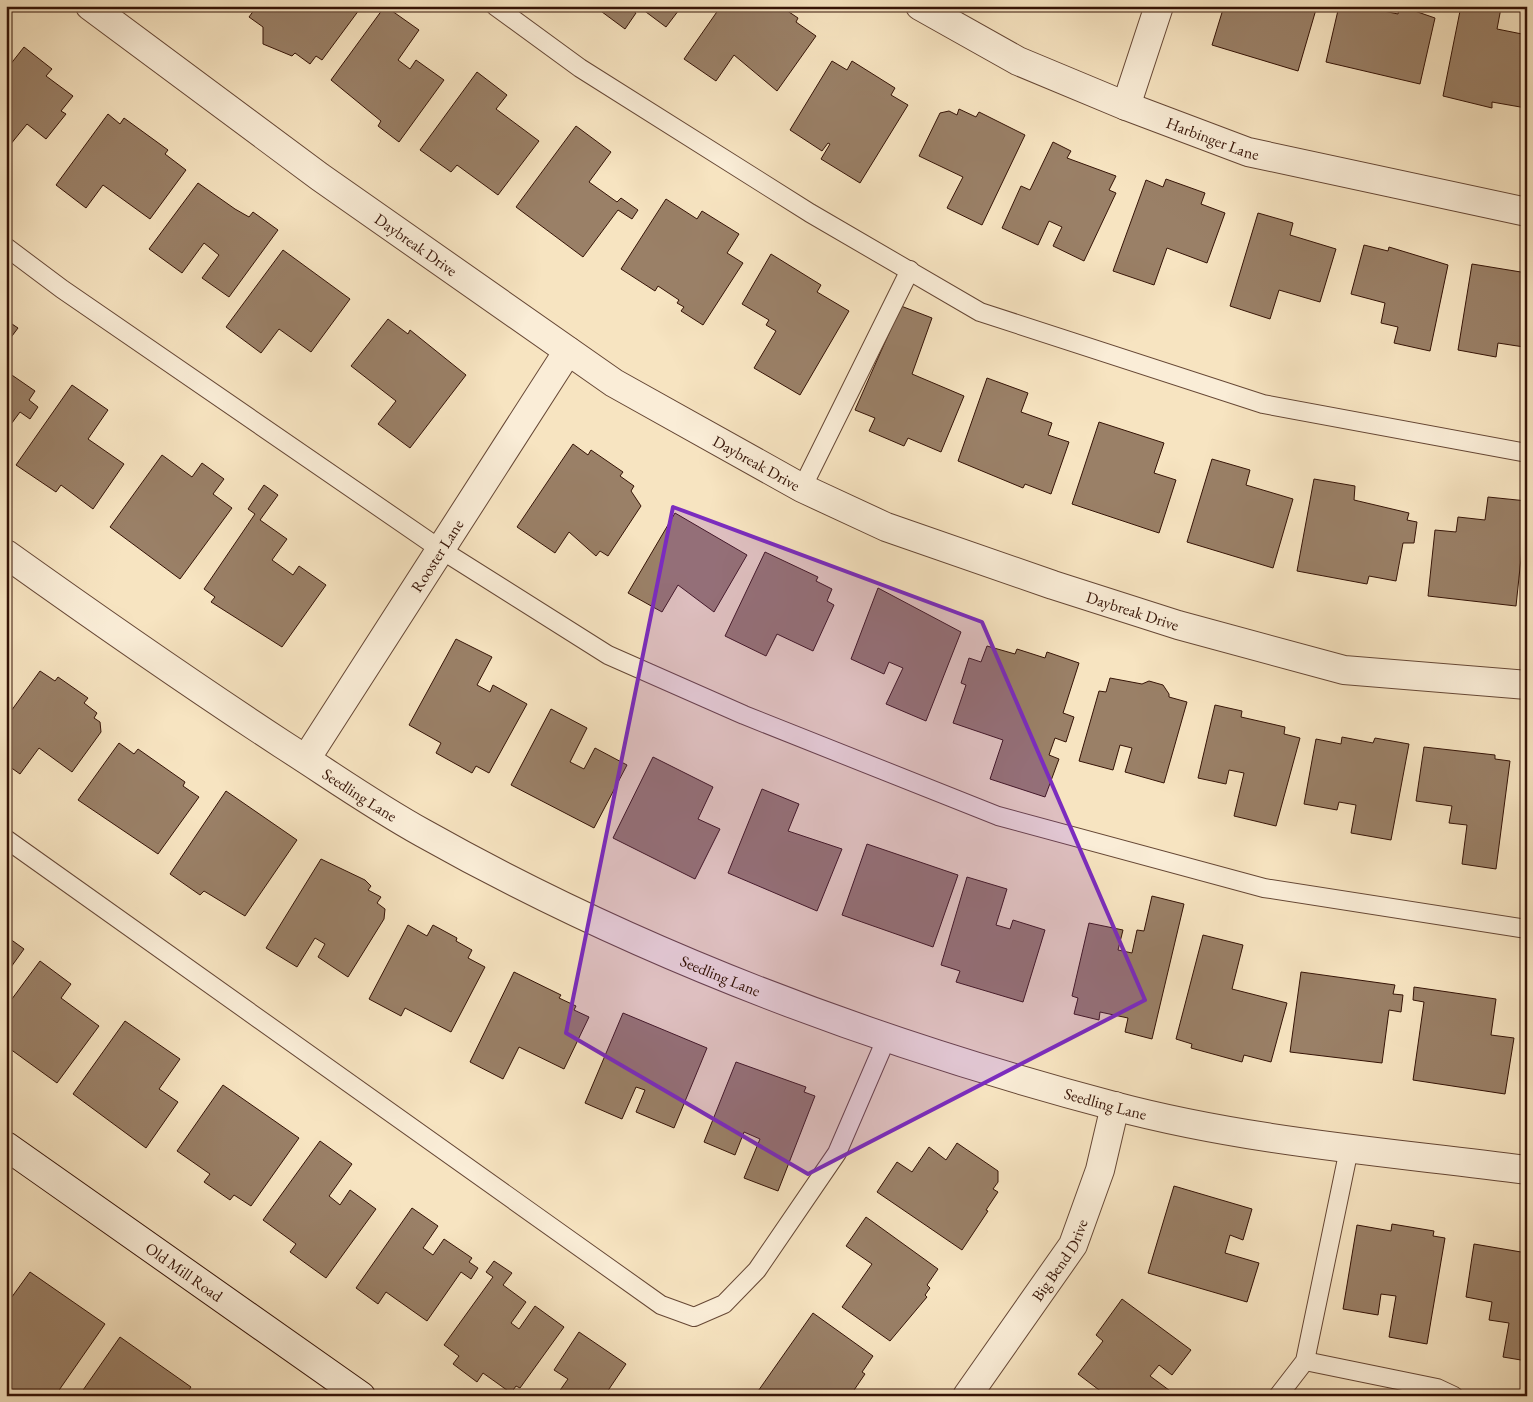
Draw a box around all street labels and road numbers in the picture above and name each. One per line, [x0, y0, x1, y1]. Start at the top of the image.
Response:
street label: Harbinger Lane [1163, 112, 1261, 165]
street label: Daybreak Drive [370, 208, 461, 281]
street label: Daybreak Drive [709, 430, 804, 496]
street label: Rooster Lane [406, 515, 468, 596]
street label: Daybreak Drive [1083, 586, 1182, 636]
street label: Seedling Lane [318, 763, 401, 827]
street label: Seedling Lane [677, 950, 763, 1001]
street label: Seedling Lane [1062, 1083, 1149, 1125]
street label: Big Bend Drive [1027, 1216, 1093, 1305]
street label: Old Mill Road [141, 1237, 228, 1307]

